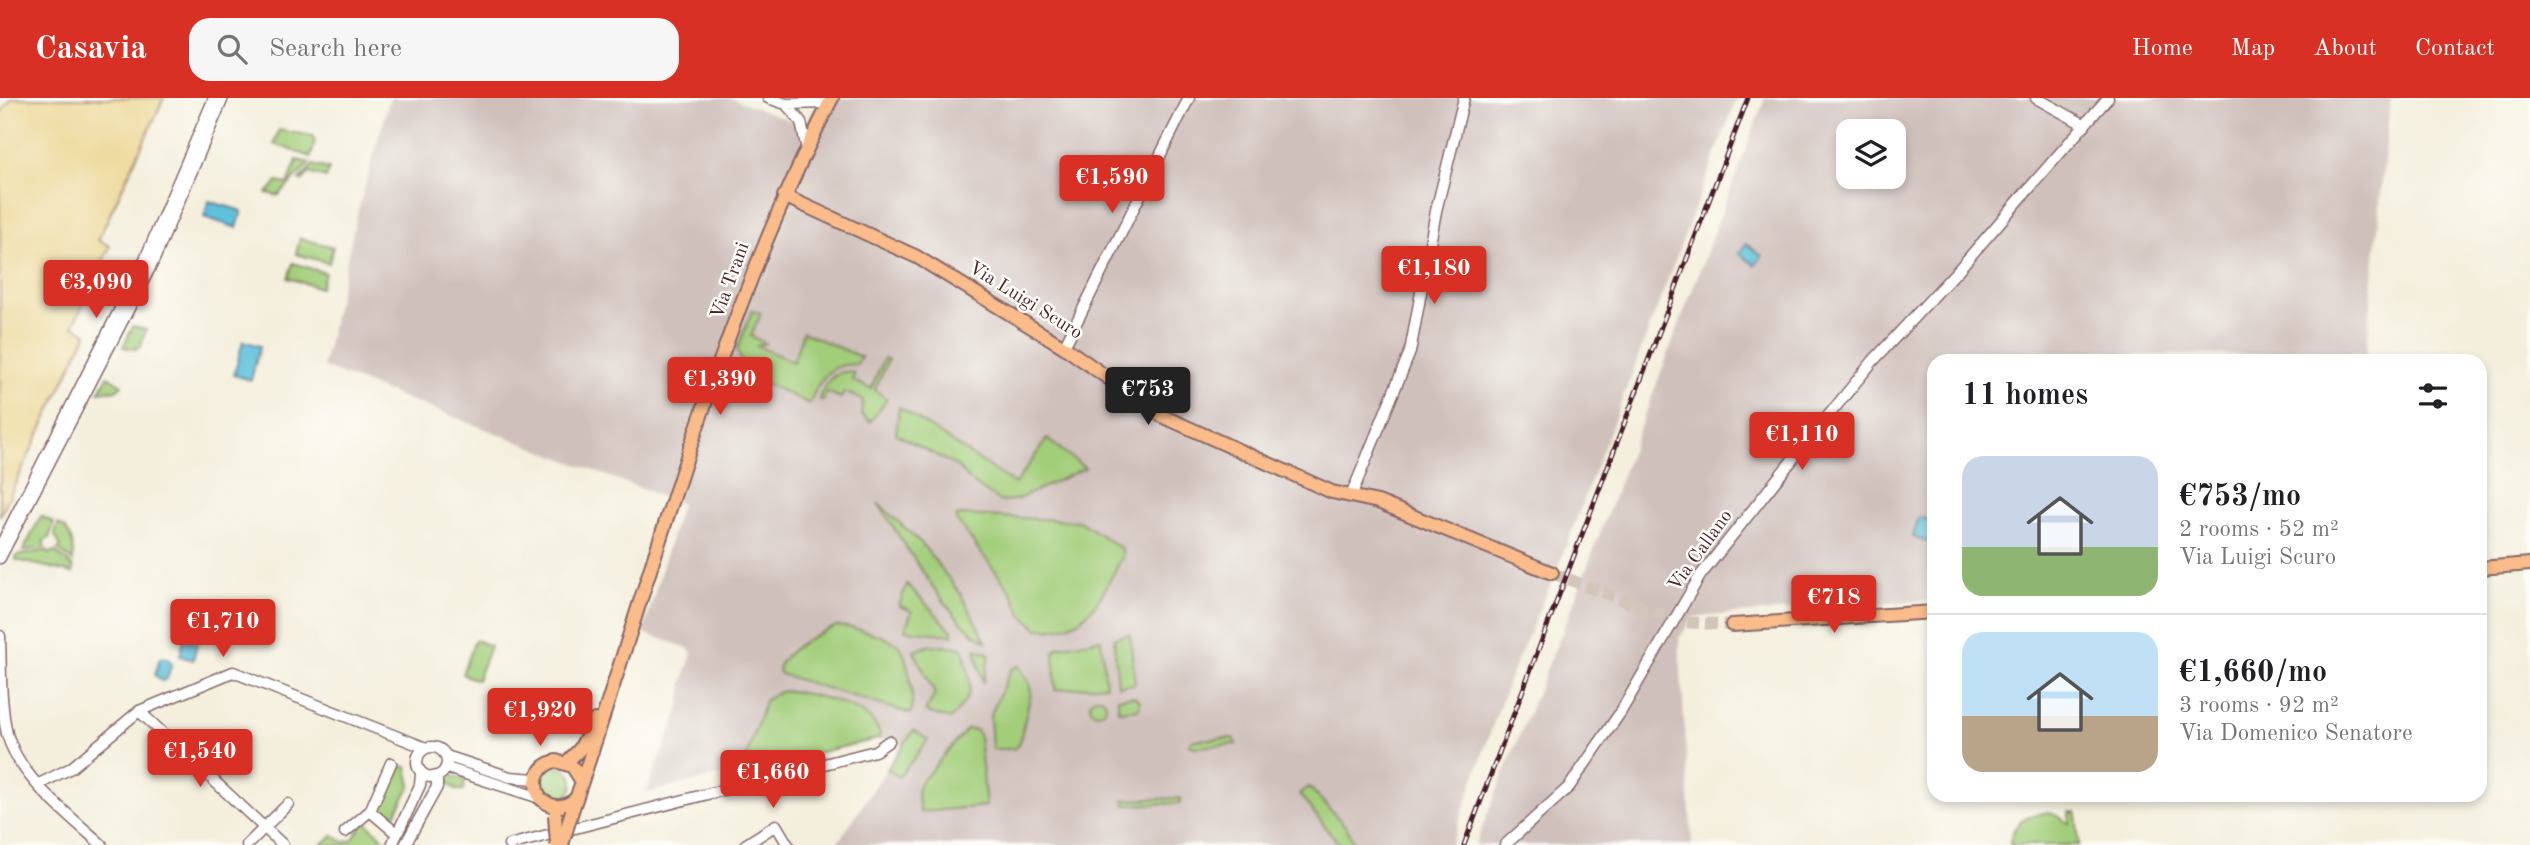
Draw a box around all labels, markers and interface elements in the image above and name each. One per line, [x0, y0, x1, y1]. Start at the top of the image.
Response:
search box [189, 18, 679, 81]
icon: search [213, 30, 251, 68]
text: Casavia [35, 33, 147, 66]
text: Search here [269, 36, 402, 62]
text: Home [2132, 37, 2193, 61]
text: Map [2231, 37, 2275, 61]
text: About [2313, 37, 2377, 61]
text: Contact [2415, 37, 2495, 61]
map controls [1836, 119, 1906, 189]
button: layers [1836, 119, 1906, 189]
pin: €1,590 [1055, 156, 1169, 215]
text: €1,590 [1075, 166, 1149, 189]
street label: Via Trani [708, 240, 754, 322]
pin: €1,180 [1377, 246, 1491, 306]
text: €1,180 [1397, 257, 1471, 280]
street label: Via Luigi Scuro [965, 259, 1085, 343]
pin: €3,090 [39, 260, 153, 320]
text: €3,090 [59, 271, 133, 294]
pin: €1,390 [663, 358, 777, 417]
text: €1,390 [683, 368, 757, 391]
pin: €753 [1107, 368, 1189, 427]
icon: filters [2414, 377, 2452, 415]
text: €753 [1121, 378, 1175, 401]
text: 11 homes [1962, 381, 2088, 411]
pin: €1,110 [1745, 412, 1859, 472]
text: €1,110 [1765, 423, 1839, 446]
text: €753/mo [2179, 482, 2301, 512]
icon: home [2018, 484, 2102, 568]
street label: Via Callano [1665, 507, 1737, 595]
text: 2 rooms · 52 m² [2179, 518, 2339, 541]
text: Via Luigi Scuro [2179, 546, 2336, 569]
pin: €718 [1793, 575, 1875, 635]
text: €718 [1807, 586, 1861, 609]
pin: €1,710 [166, 600, 280, 659]
text: €1,710 [186, 610, 260, 633]
text: €1,660/mo [2179, 658, 2327, 688]
icon: home [2018, 660, 2102, 744]
pin: €1,920 [483, 688, 597, 748]
text: 3 rooms · 92 m² [2179, 694, 2339, 717]
text: €1,920 [503, 699, 577, 722]
text: Via Domenico Senatore [2179, 722, 2413, 745]
pin: €1,540 [143, 730, 257, 789]
text: €1,540 [163, 740, 237, 763]
pin: €1,660 [716, 750, 830, 810]
text: €1,660 [736, 761, 810, 784]

